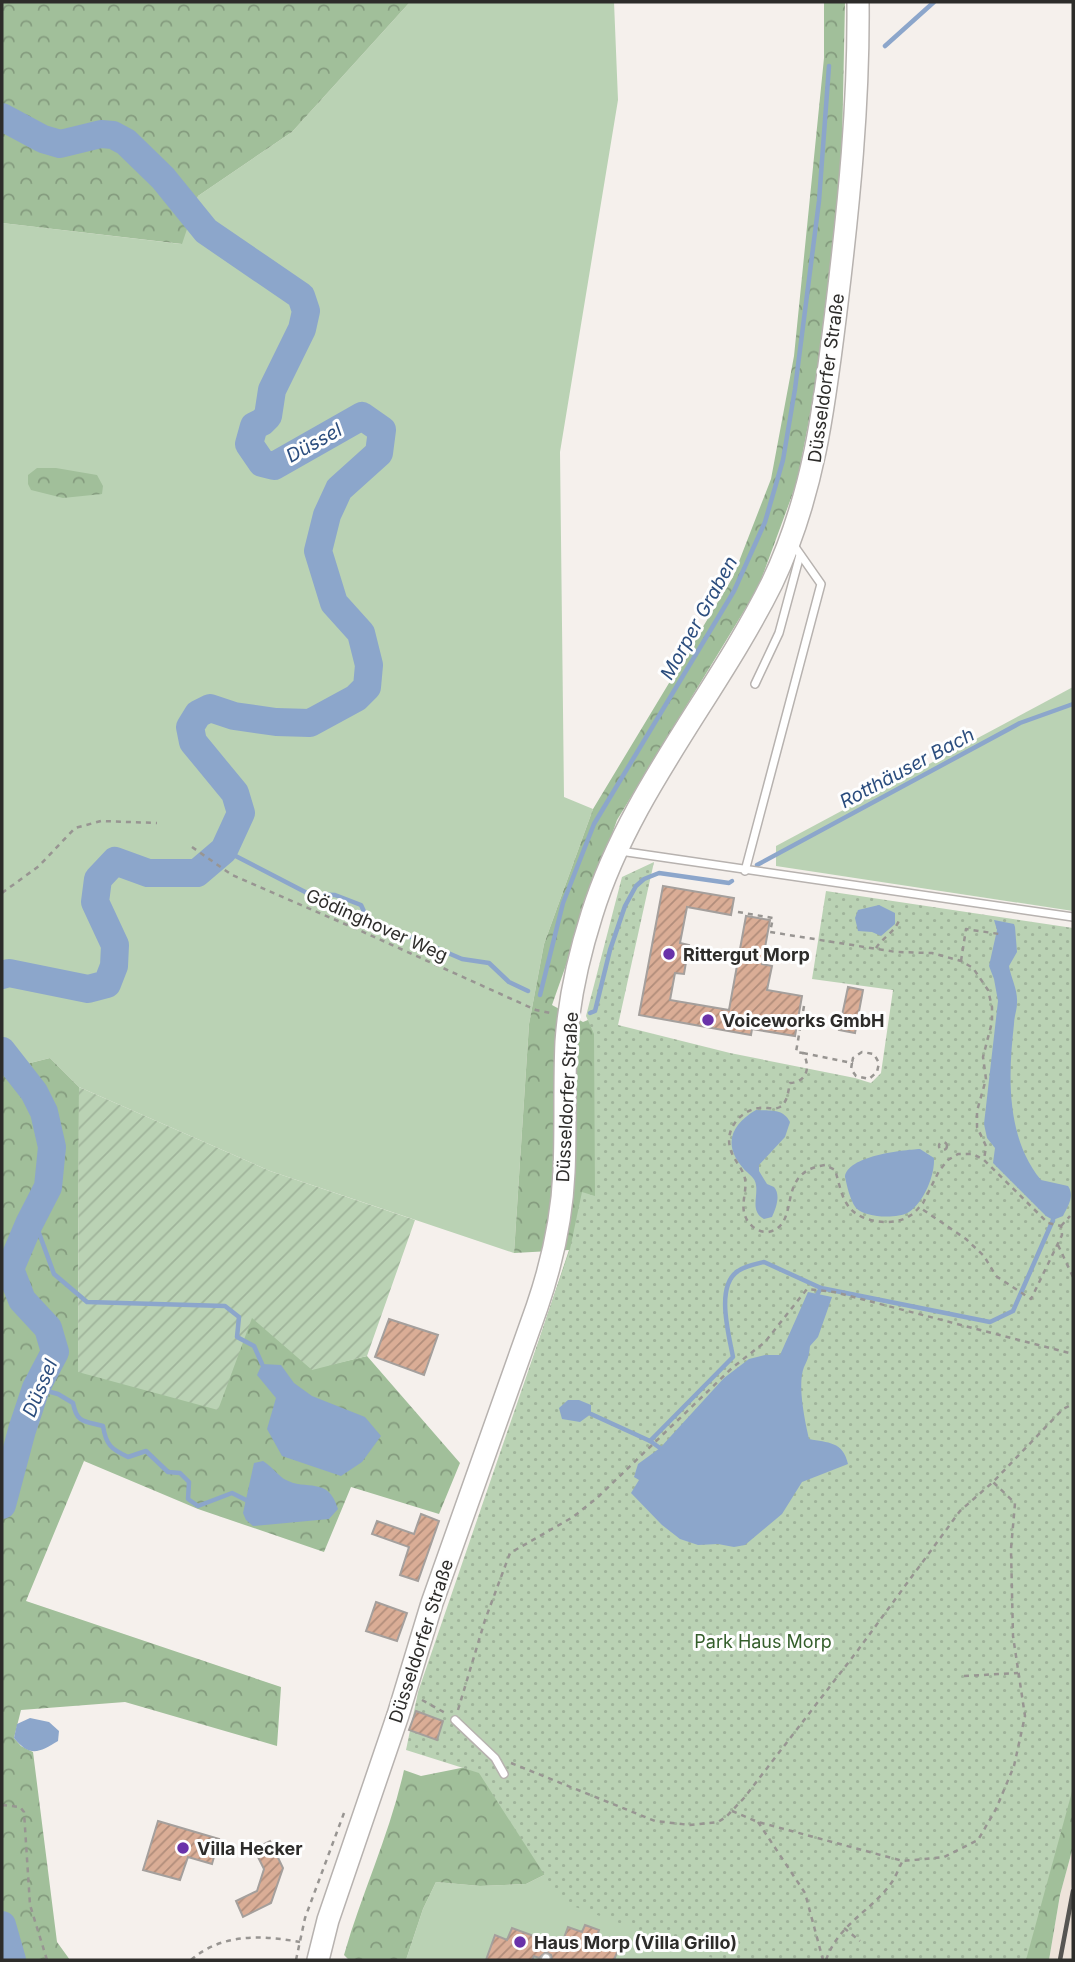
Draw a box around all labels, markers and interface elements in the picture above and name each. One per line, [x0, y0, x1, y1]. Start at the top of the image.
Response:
street label: Düsseldorfer Straße [804, 292, 848, 464]
water label: Düssel [282, 418, 346, 468]
water label: Morper Graben [656, 552, 742, 684]
water label: Rotthäuser Bach [836, 723, 978, 813]
street label: Gödinghover Weg [303, 884, 451, 966]
place label: Rittergut Morp [683, 944, 810, 965]
marker: Rittergut Morp [661, 946, 677, 962]
place label: Voiceworks GmbH [722, 1010, 885, 1031]
street label: Düsseldorfer Straße [552, 1011, 582, 1183]
marker: Voiceworks GmbH [700, 1012, 716, 1028]
water label: Düssel [18, 1355, 63, 1420]
street label: Düsseldorfer Straße [385, 1557, 457, 1725]
park label: Park Haus Morp [694, 1631, 832, 1652]
place label: Villa Hecker [197, 1838, 303, 1859]
marker: Villa Hecker [175, 1840, 191, 1856]
place label: Haus Morp (Villa Grillo) [534, 1932, 737, 1953]
marker: Haus Morp (Villa Grillo) [512, 1934, 528, 1950]

